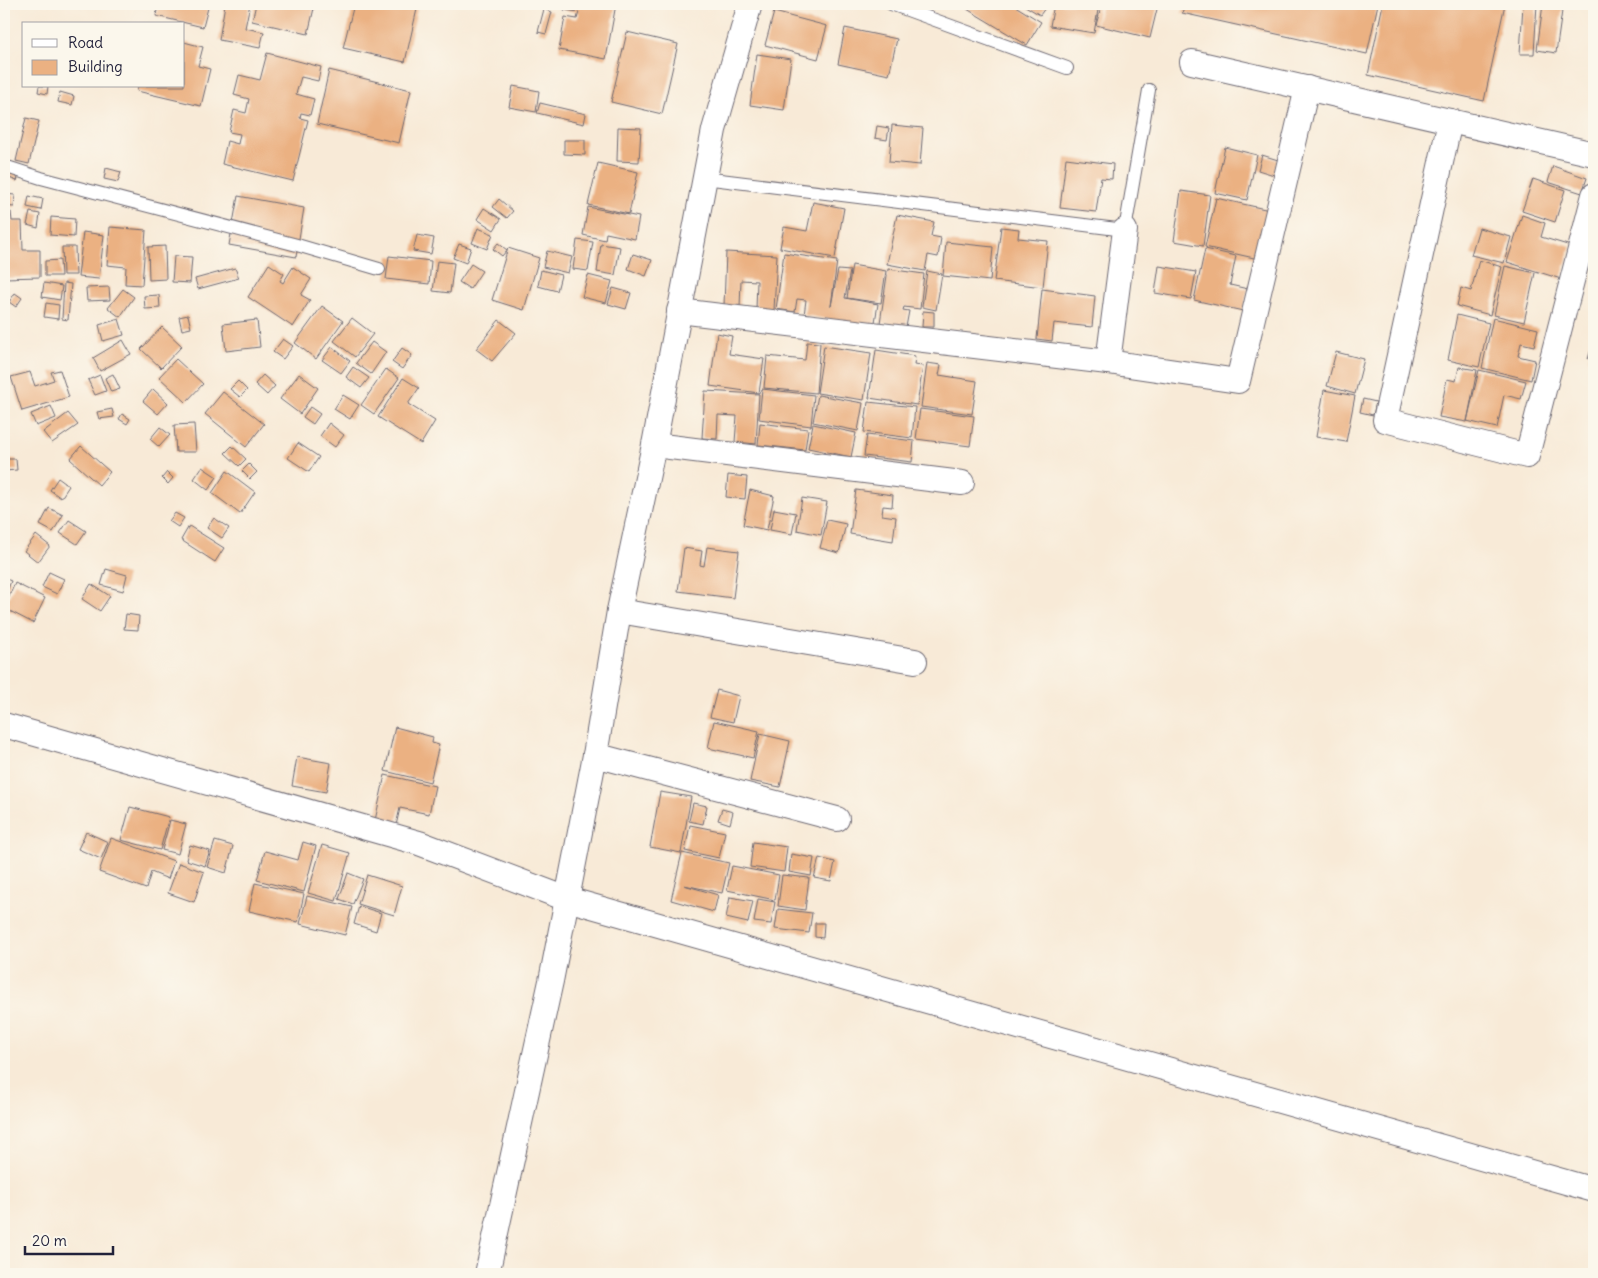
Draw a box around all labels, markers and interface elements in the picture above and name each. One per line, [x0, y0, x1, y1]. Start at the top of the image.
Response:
legend [22, 22, 185, 88]
text: Road [68, 33, 103, 52]
text: Building [68, 57, 123, 76]
scale bar [25, 1223, 112, 1255]
text: 20 m [32, 1231, 67, 1250]

